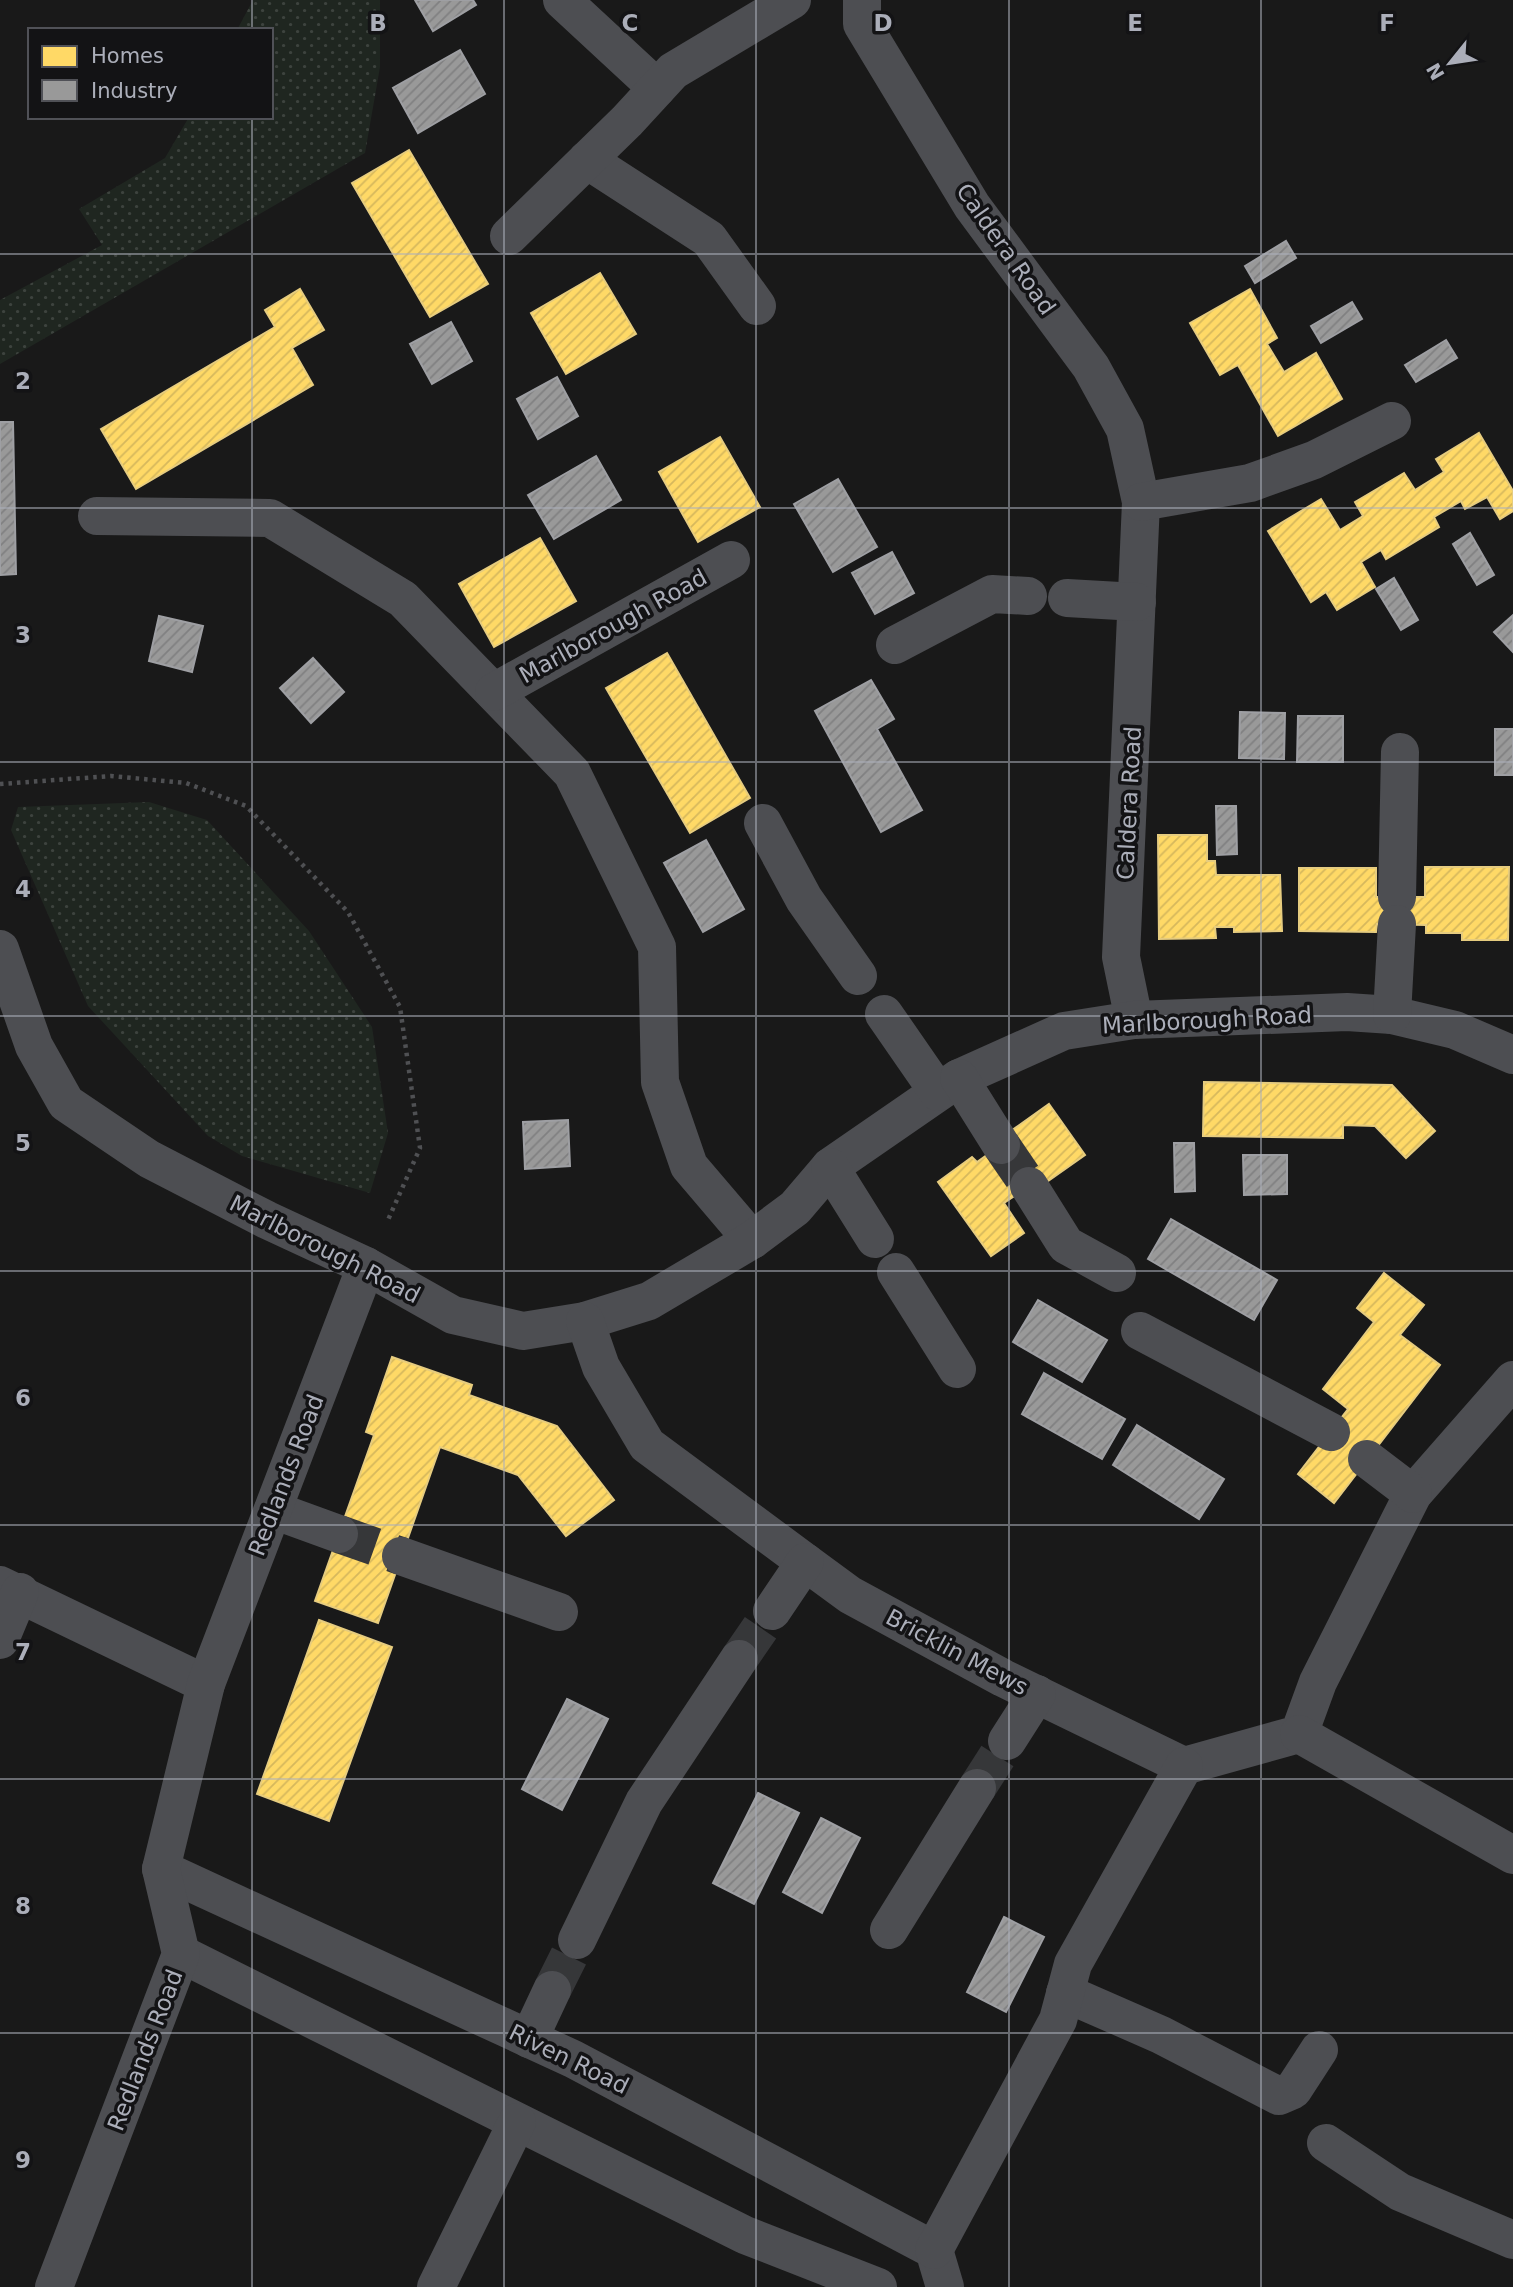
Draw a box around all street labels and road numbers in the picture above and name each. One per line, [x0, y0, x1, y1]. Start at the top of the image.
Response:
street label: Caldera Road [951, 179, 1061, 319]
street label: Marlborough Road [515, 564, 711, 688]
street label: Caldera Road [1112, 725, 1146, 881]
street label: Marlborough Road [1101, 1002, 1313, 1038]
street label: Marlborough Road [225, 1190, 425, 1308]
street label: Redlands Road [243, 1391, 329, 1559]
street label: Bricklin Mews [882, 1604, 1032, 1700]
street label: Redlands Road [102, 1966, 188, 2134]
street label: Riven Road [505, 2019, 633, 2099]

